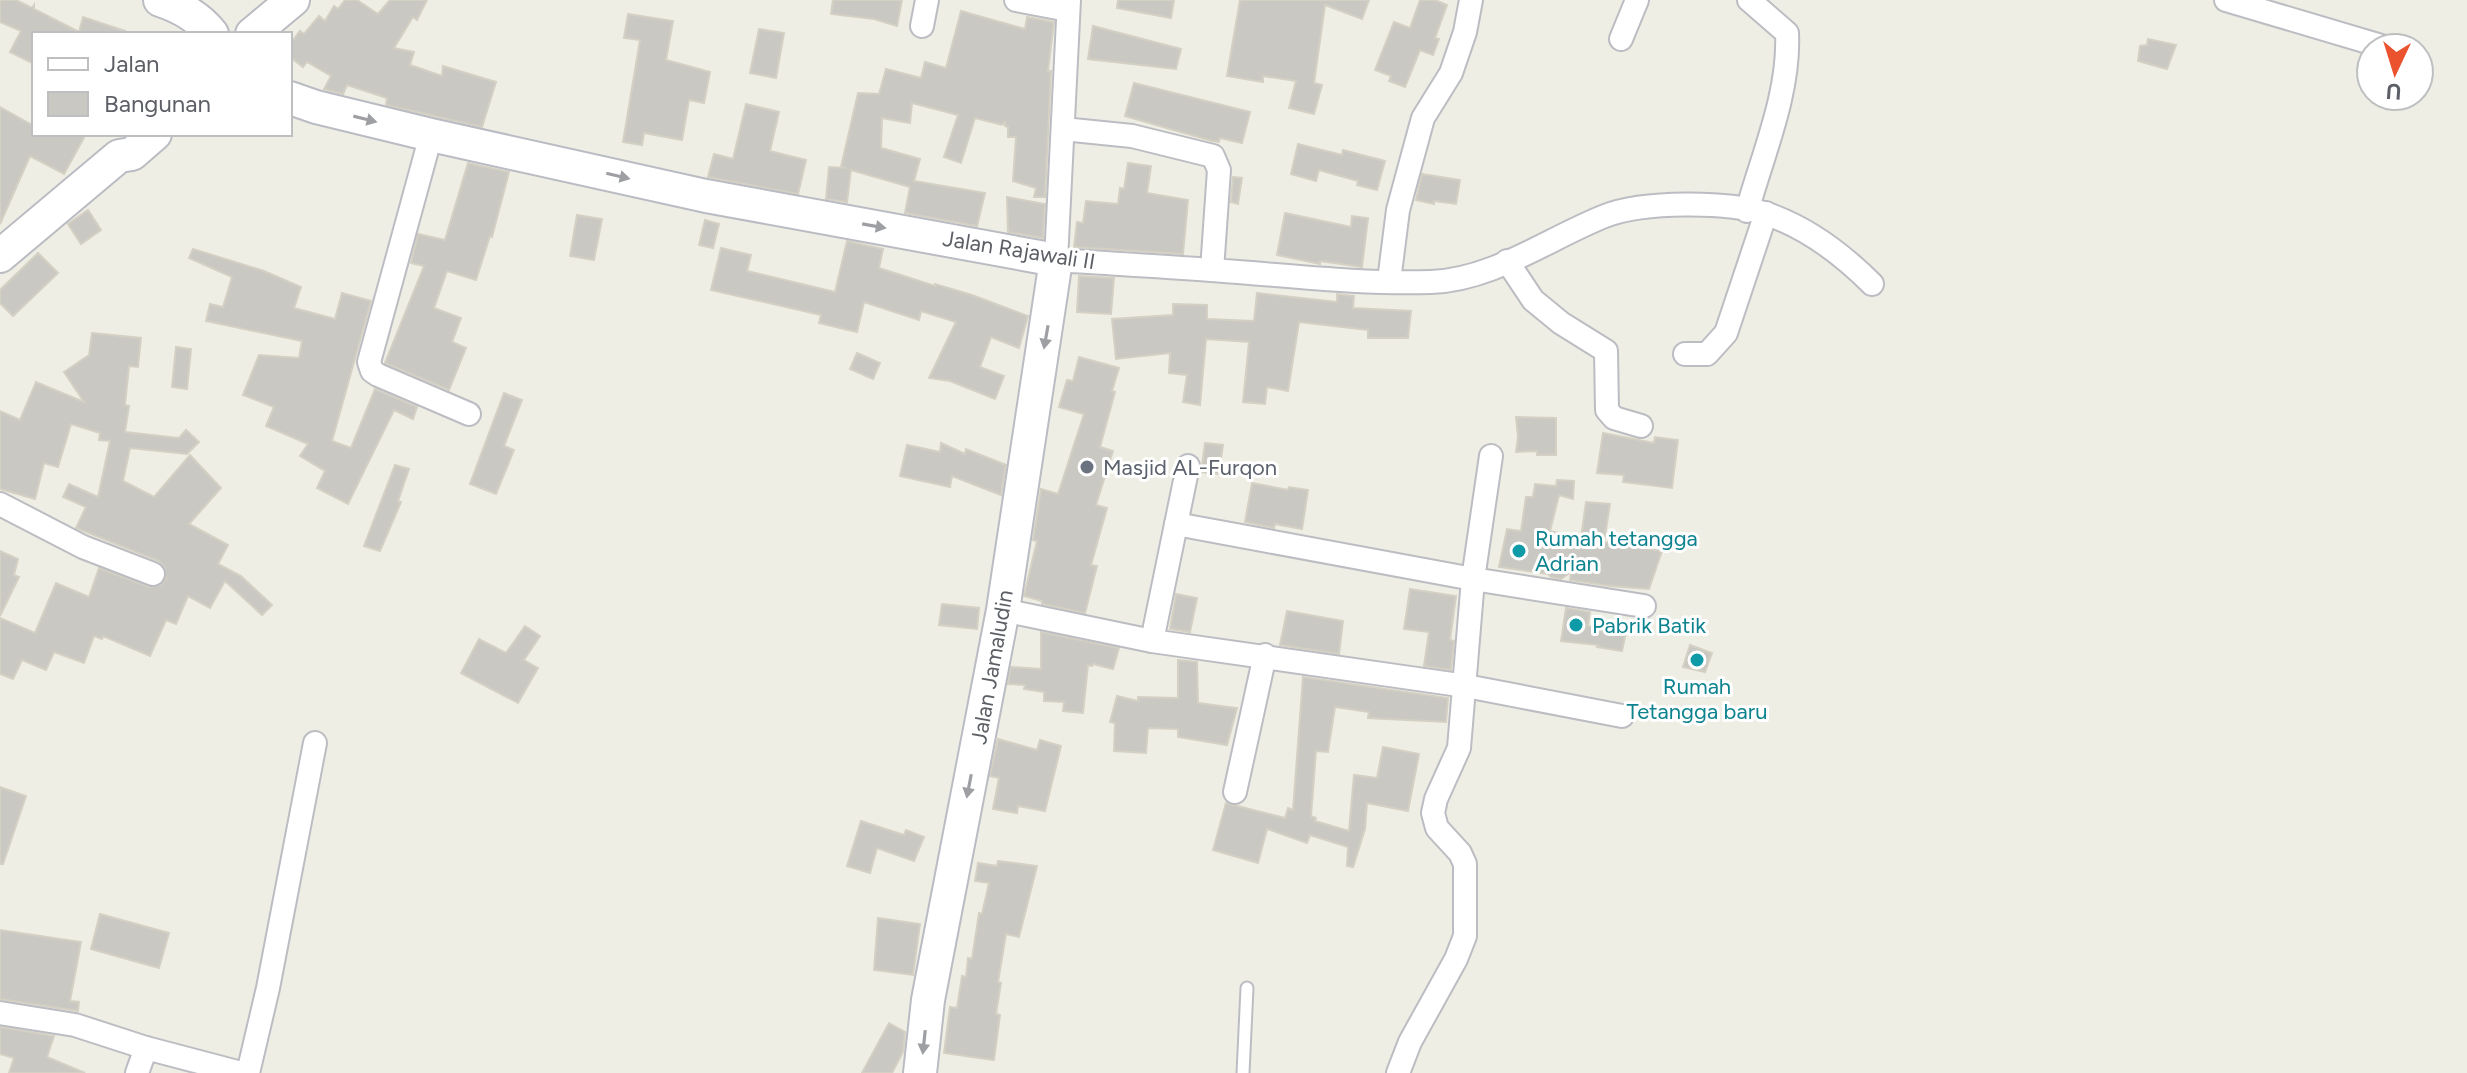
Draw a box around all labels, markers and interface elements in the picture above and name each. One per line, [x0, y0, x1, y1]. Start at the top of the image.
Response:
legend [32, 32, 292, 136]
north arrow [2355, 32, 2435, 112]
text: Jalan [104, 49, 160, 78]
text: U [2385, 77, 2402, 105]
text: Bangunan [104, 89, 211, 118]
one-way arrow [353, 113, 378, 126]
one-way arrow [606, 170, 631, 183]
one-way arrow [861, 221, 886, 233]
street label: Jalan Rajawali II [941, 225, 1097, 275]
one-way arrow [1039, 325, 1052, 350]
place label: Masjid AL-Furqon [1103, 454, 1277, 481]
marker: Masjid AL-Furqon [1078, 458, 1096, 476]
place label: Rumah tetangga Adrian [1535, 525, 1698, 577]
marker: Rumah tetangga Adrian [1510, 542, 1528, 560]
street label: Jalan Jamaludin [965, 588, 1019, 746]
place label: Pabrik Batik [1592, 612, 1706, 639]
marker: Pabrik Batik [1567, 616, 1585, 634]
marker: Rumah Tetangga baru [1688, 651, 1706, 669]
place label: Rumah Tetangga baru [1627, 673, 1767, 725]
one-way arrow [963, 774, 975, 799]
one-way arrow [917, 1030, 930, 1055]

